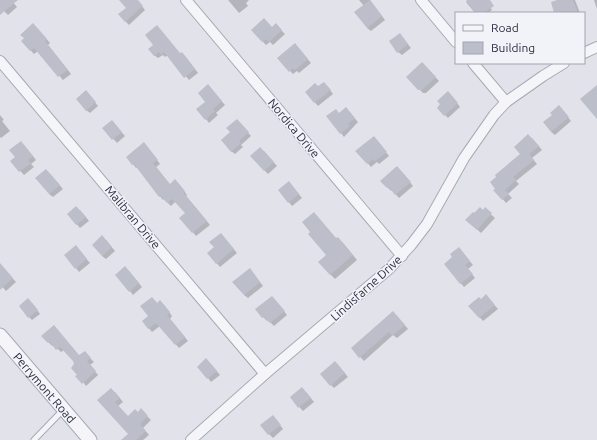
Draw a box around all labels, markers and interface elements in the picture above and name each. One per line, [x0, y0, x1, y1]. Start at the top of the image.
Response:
legend [455, 12, 585, 64]
text: Road [491, 21, 519, 34]
text: Building [491, 41, 535, 54]
street label: Nordica Drive [266, 96, 322, 160]
street label: Malibran Drive [103, 183, 163, 251]
street label: Lindisfarne Drive [328, 253, 404, 323]
street label: Perrymont Road [11, 350, 79, 425]

